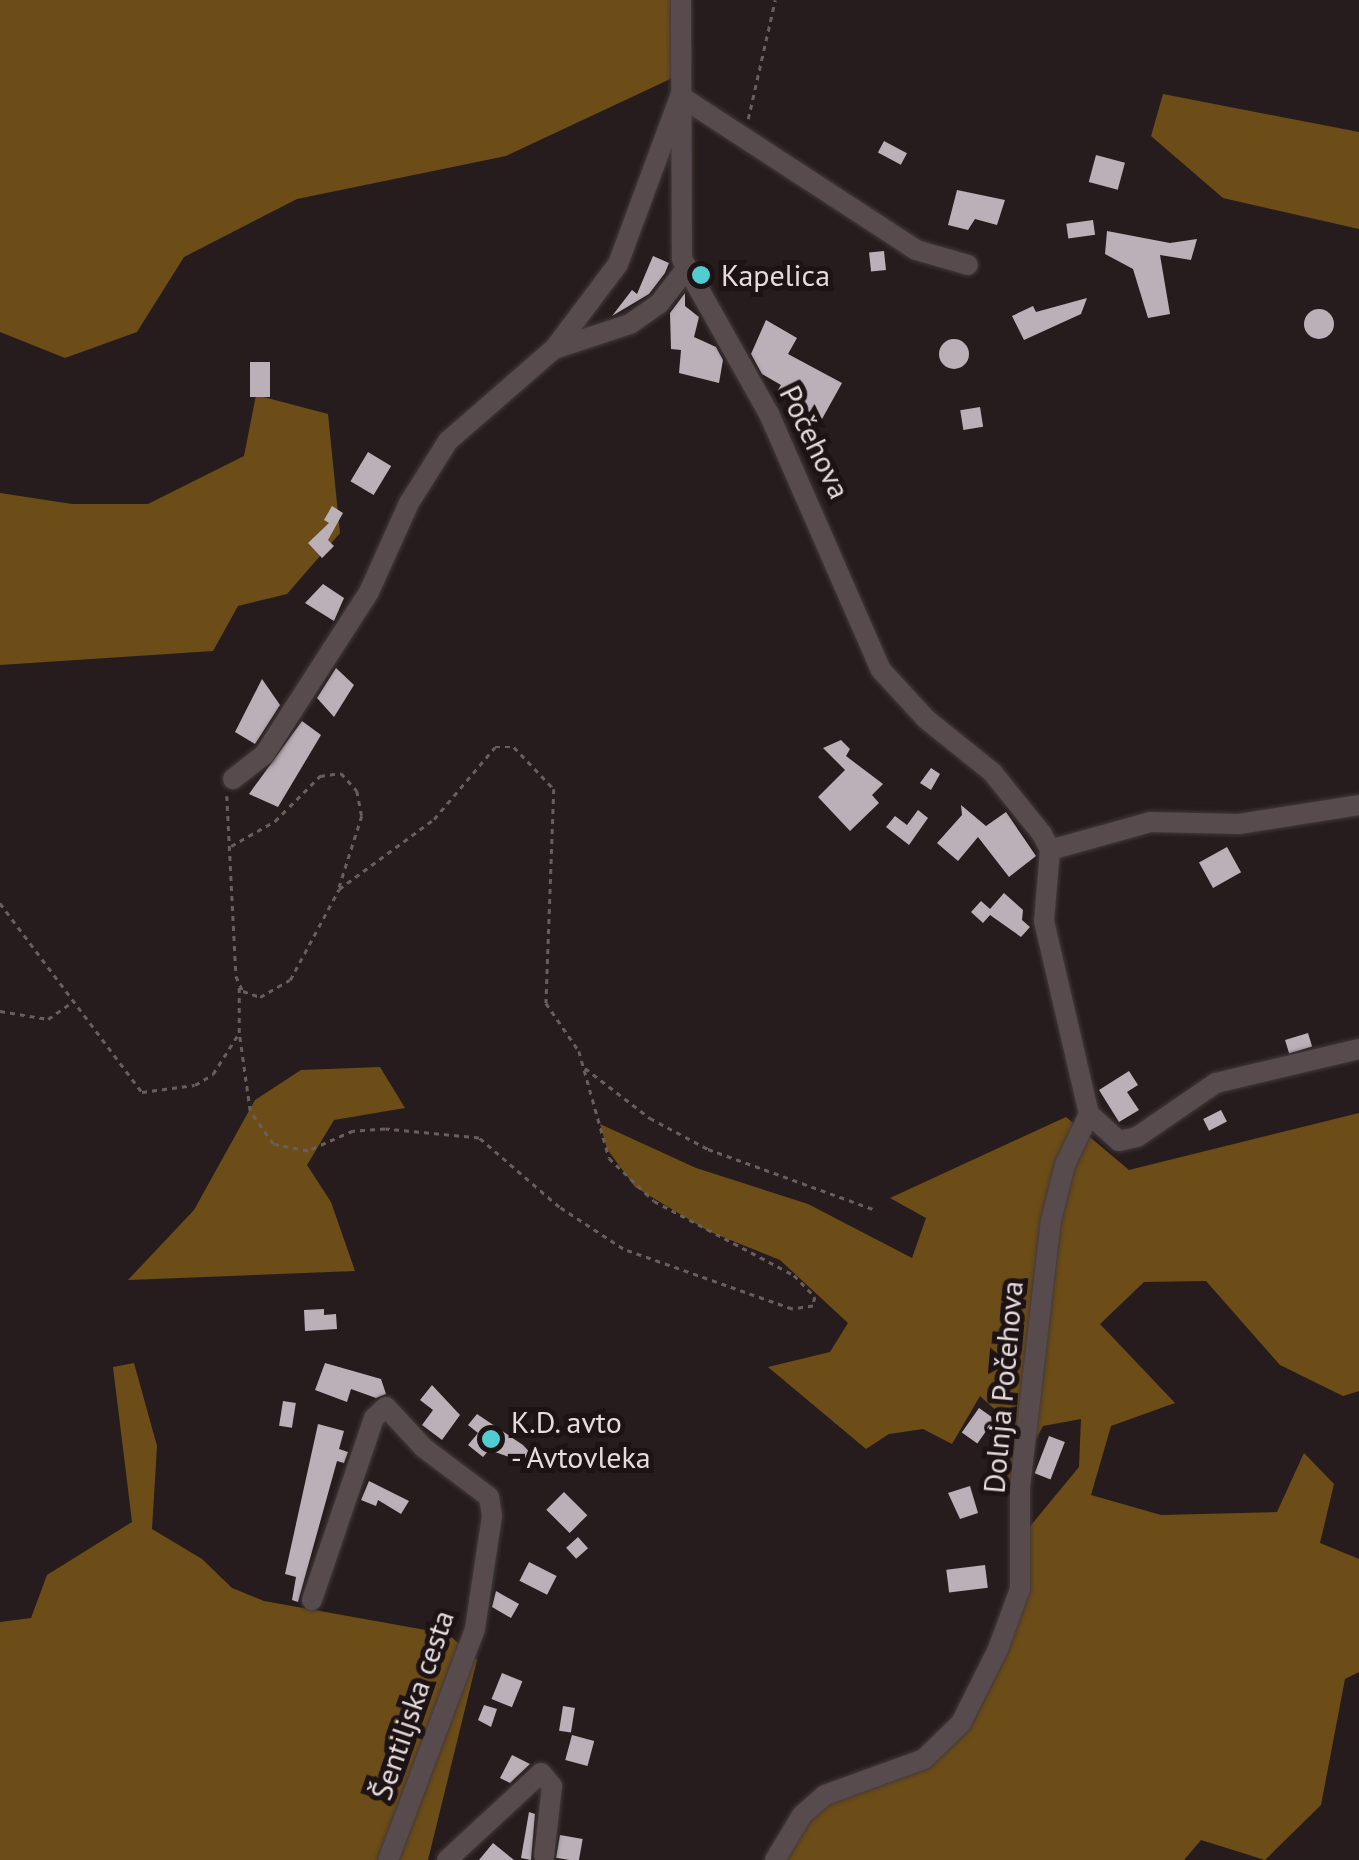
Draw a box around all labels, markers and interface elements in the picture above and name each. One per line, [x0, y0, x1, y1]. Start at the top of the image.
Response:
place label: Kapelica [721, 257, 830, 293]
marker: Kapelica [690, 264, 712, 286]
street label: Počehova [772, 380, 858, 504]
street label: Dolnja Počehova [976, 1279, 1030, 1495]
place label: K.D. avto - Avtovleka [511, 1404, 654, 1474]
marker: K.D. avto - Avtovleka [480, 1428, 502, 1450]
street label: Šentiljska cesta [363, 1605, 461, 1805]

